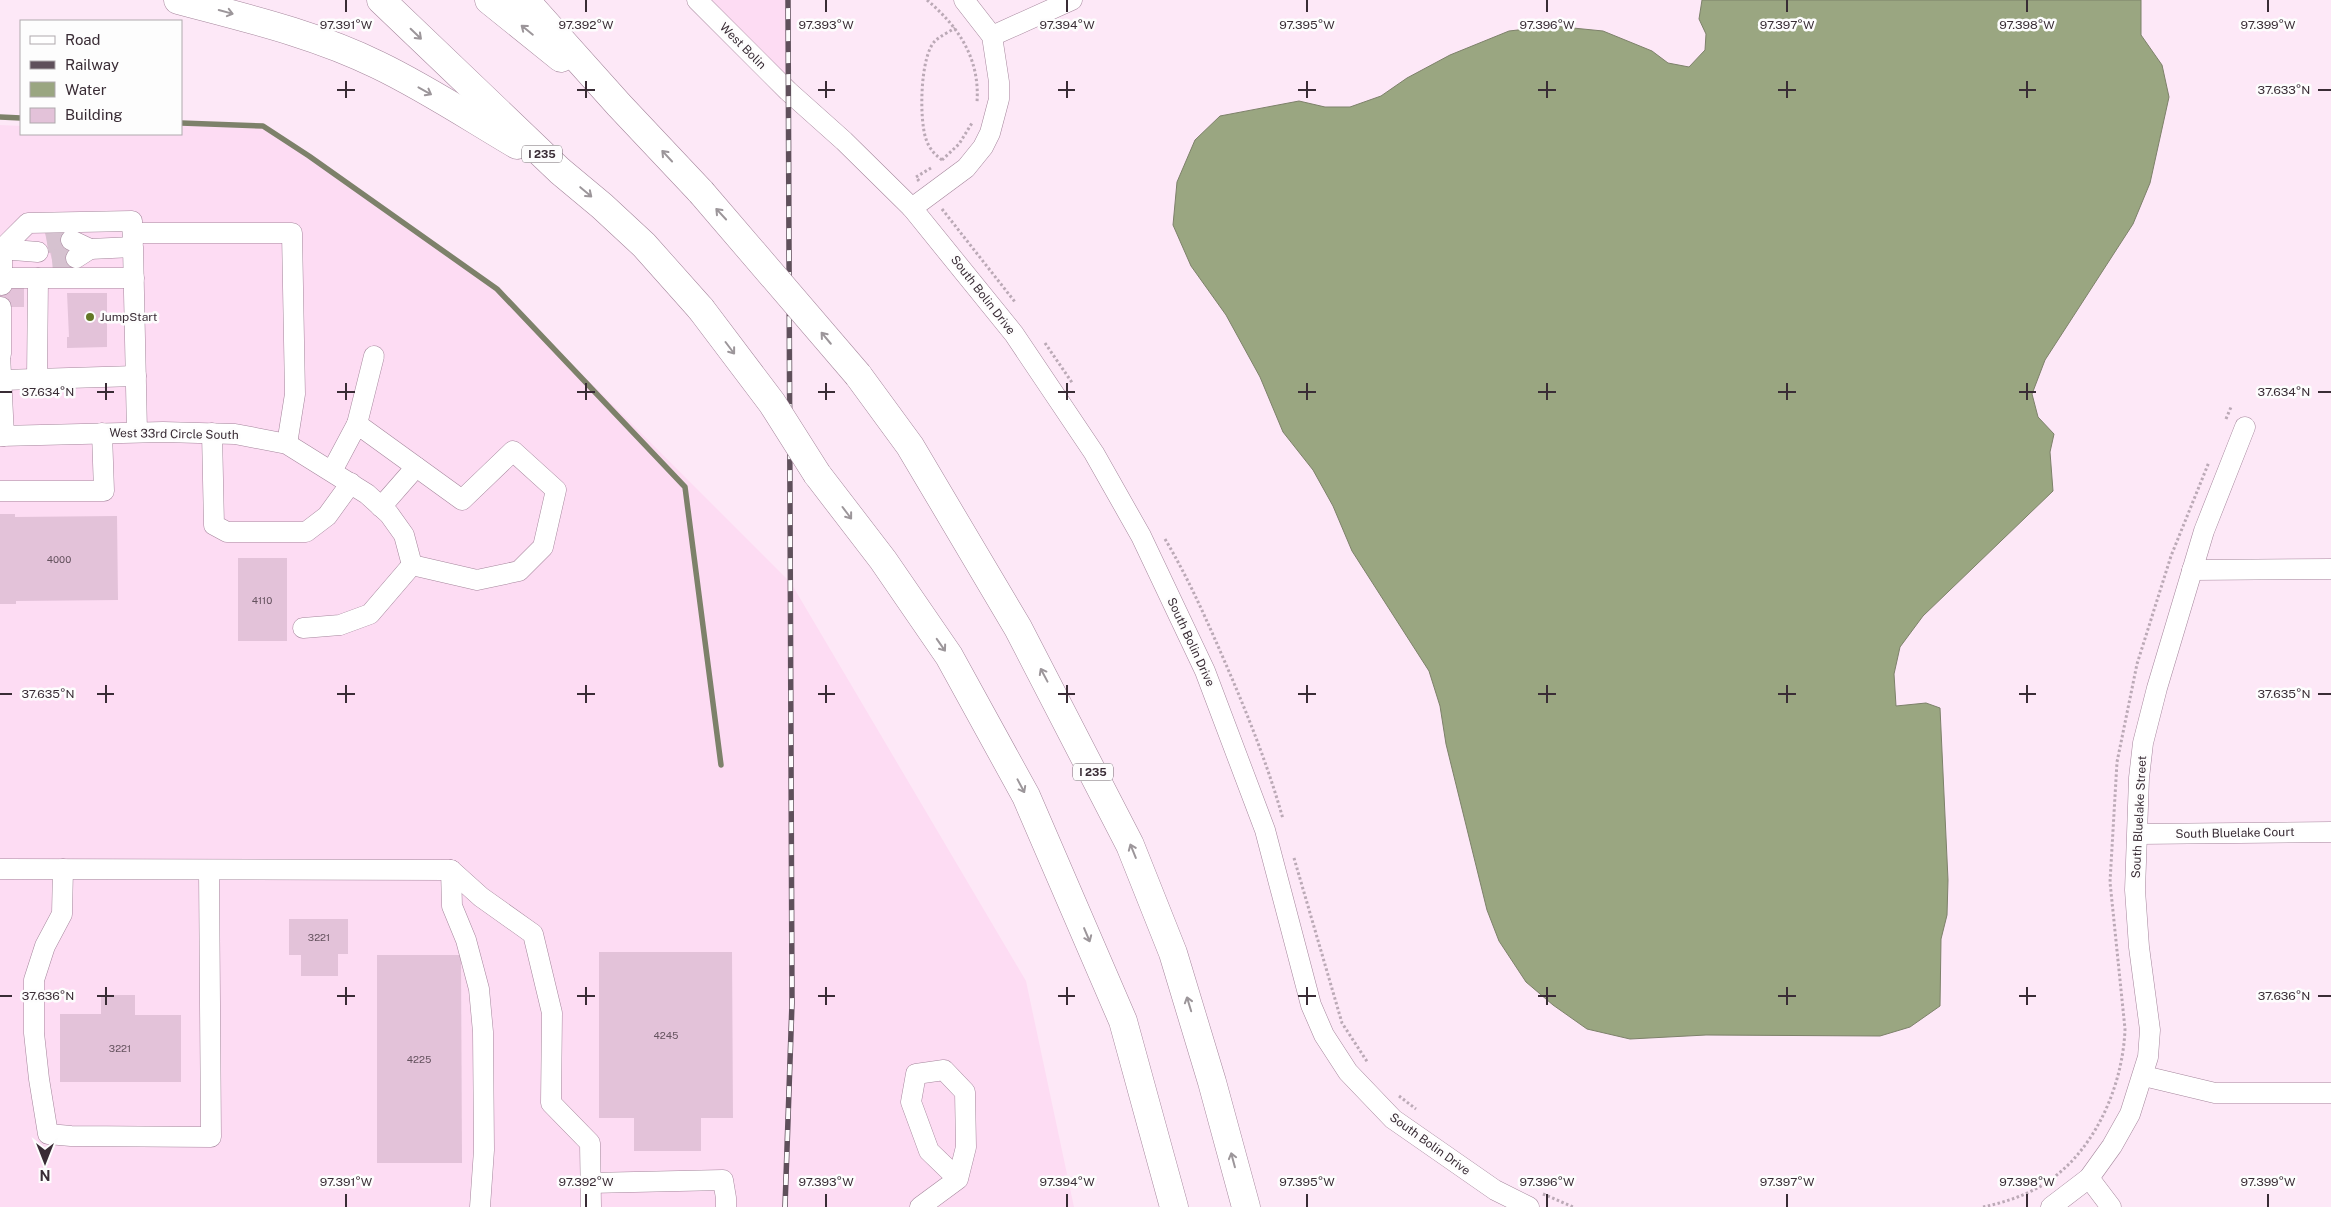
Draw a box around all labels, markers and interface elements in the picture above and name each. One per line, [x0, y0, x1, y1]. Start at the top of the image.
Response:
one-way arrow [217, 8, 233, 17]
text: 97.391°W [320, 18, 373, 32]
text: 97.392°W [559, 18, 614, 32]
text: 97.393°W [798, 18, 854, 32]
text: 97.394°W [1039, 18, 1095, 32]
text: 97.395°W [1279, 18, 1335, 32]
text: 97.396°W [1519, 18, 1575, 32]
text: 97.397°W [1760, 18, 1815, 32]
text: 97.398°W [1999, 18, 2055, 32]
text: 97.399°W [2240, 18, 2296, 32]
legend [20, 20, 182, 135]
street label: West Bolin [717, 20, 769, 72]
one-way arrow [520, 25, 533, 36]
one-way arrow [409, 28, 422, 40]
text: Road [65, 31, 101, 48]
text: Railway [65, 56, 119, 73]
text: Water [65, 81, 107, 98]
text: 37.633°N [2258, 83, 2310, 97]
one-way arrow [417, 87, 432, 96]
text: Building [65, 106, 123, 123]
road number: I 235 [522, 146, 562, 162]
one-way arrow [661, 150, 673, 163]
one-way arrow [579, 187, 592, 198]
one-way arrow [715, 208, 727, 221]
street label: South Bolin Drive [948, 253, 1018, 337]
place label: JumpStart [100, 310, 158, 324]
marker: JumpStart [84, 311, 96, 323]
one-way arrow [821, 332, 832, 345]
one-way arrow [725, 341, 736, 354]
text: 37.634°N [22, 385, 74, 399]
text: 37.634°N [2258, 385, 2310, 399]
street label: West 33rd Circle South [109, 426, 239, 442]
one-way arrow [841, 506, 852, 519]
house number: 4000 [47, 553, 71, 565]
house number: 4110 [252, 594, 272, 606]
street label: South Bolin Drive [1164, 595, 1218, 689]
one-way arrow [936, 638, 946, 652]
one-way arrow [1038, 668, 1048, 683]
text: 37.635°N [21, 687, 75, 701]
text: 37.635°N [2257, 687, 2311, 701]
street label: South Bluelake Street [2129, 755, 2149, 879]
road number: I 235 [1073, 764, 1113, 780]
one-way arrow [1016, 779, 1026, 794]
street label: South Bluelake Court [2175, 825, 2295, 841]
one-way arrow [1127, 844, 1136, 859]
one-way arrow [1083, 927, 1092, 942]
house number: 3221 [308, 931, 330, 943]
text: 37.636°N [22, 989, 74, 1003]
text: 37.636°N [2258, 989, 2310, 1003]
one-way arrow [1183, 996, 1193, 1012]
house number: 4245 [654, 1029, 678, 1041]
house number: 3221 [109, 1042, 131, 1054]
house number: 4225 [407, 1053, 431, 1065]
street label: South Bolin Drive [1387, 1110, 1473, 1178]
north arrow [20, 1137, 70, 1187]
one-way arrow [1228, 1152, 1238, 1168]
text: N [40, 1167, 50, 1183]
text: 97.391°W [320, 1175, 373, 1189]
text: 97.392°W [559, 1175, 614, 1189]
text: 97.393°W [798, 1175, 854, 1189]
text: 97.394°W [1039, 1175, 1095, 1189]
text: 97.395°W [1279, 1175, 1335, 1189]
text: 97.396°W [1519, 1175, 1575, 1189]
text: 97.397°W [1760, 1175, 1815, 1189]
text: 97.398°W [1999, 1175, 2055, 1189]
text: 97.399°W [2240, 1175, 2296, 1189]

